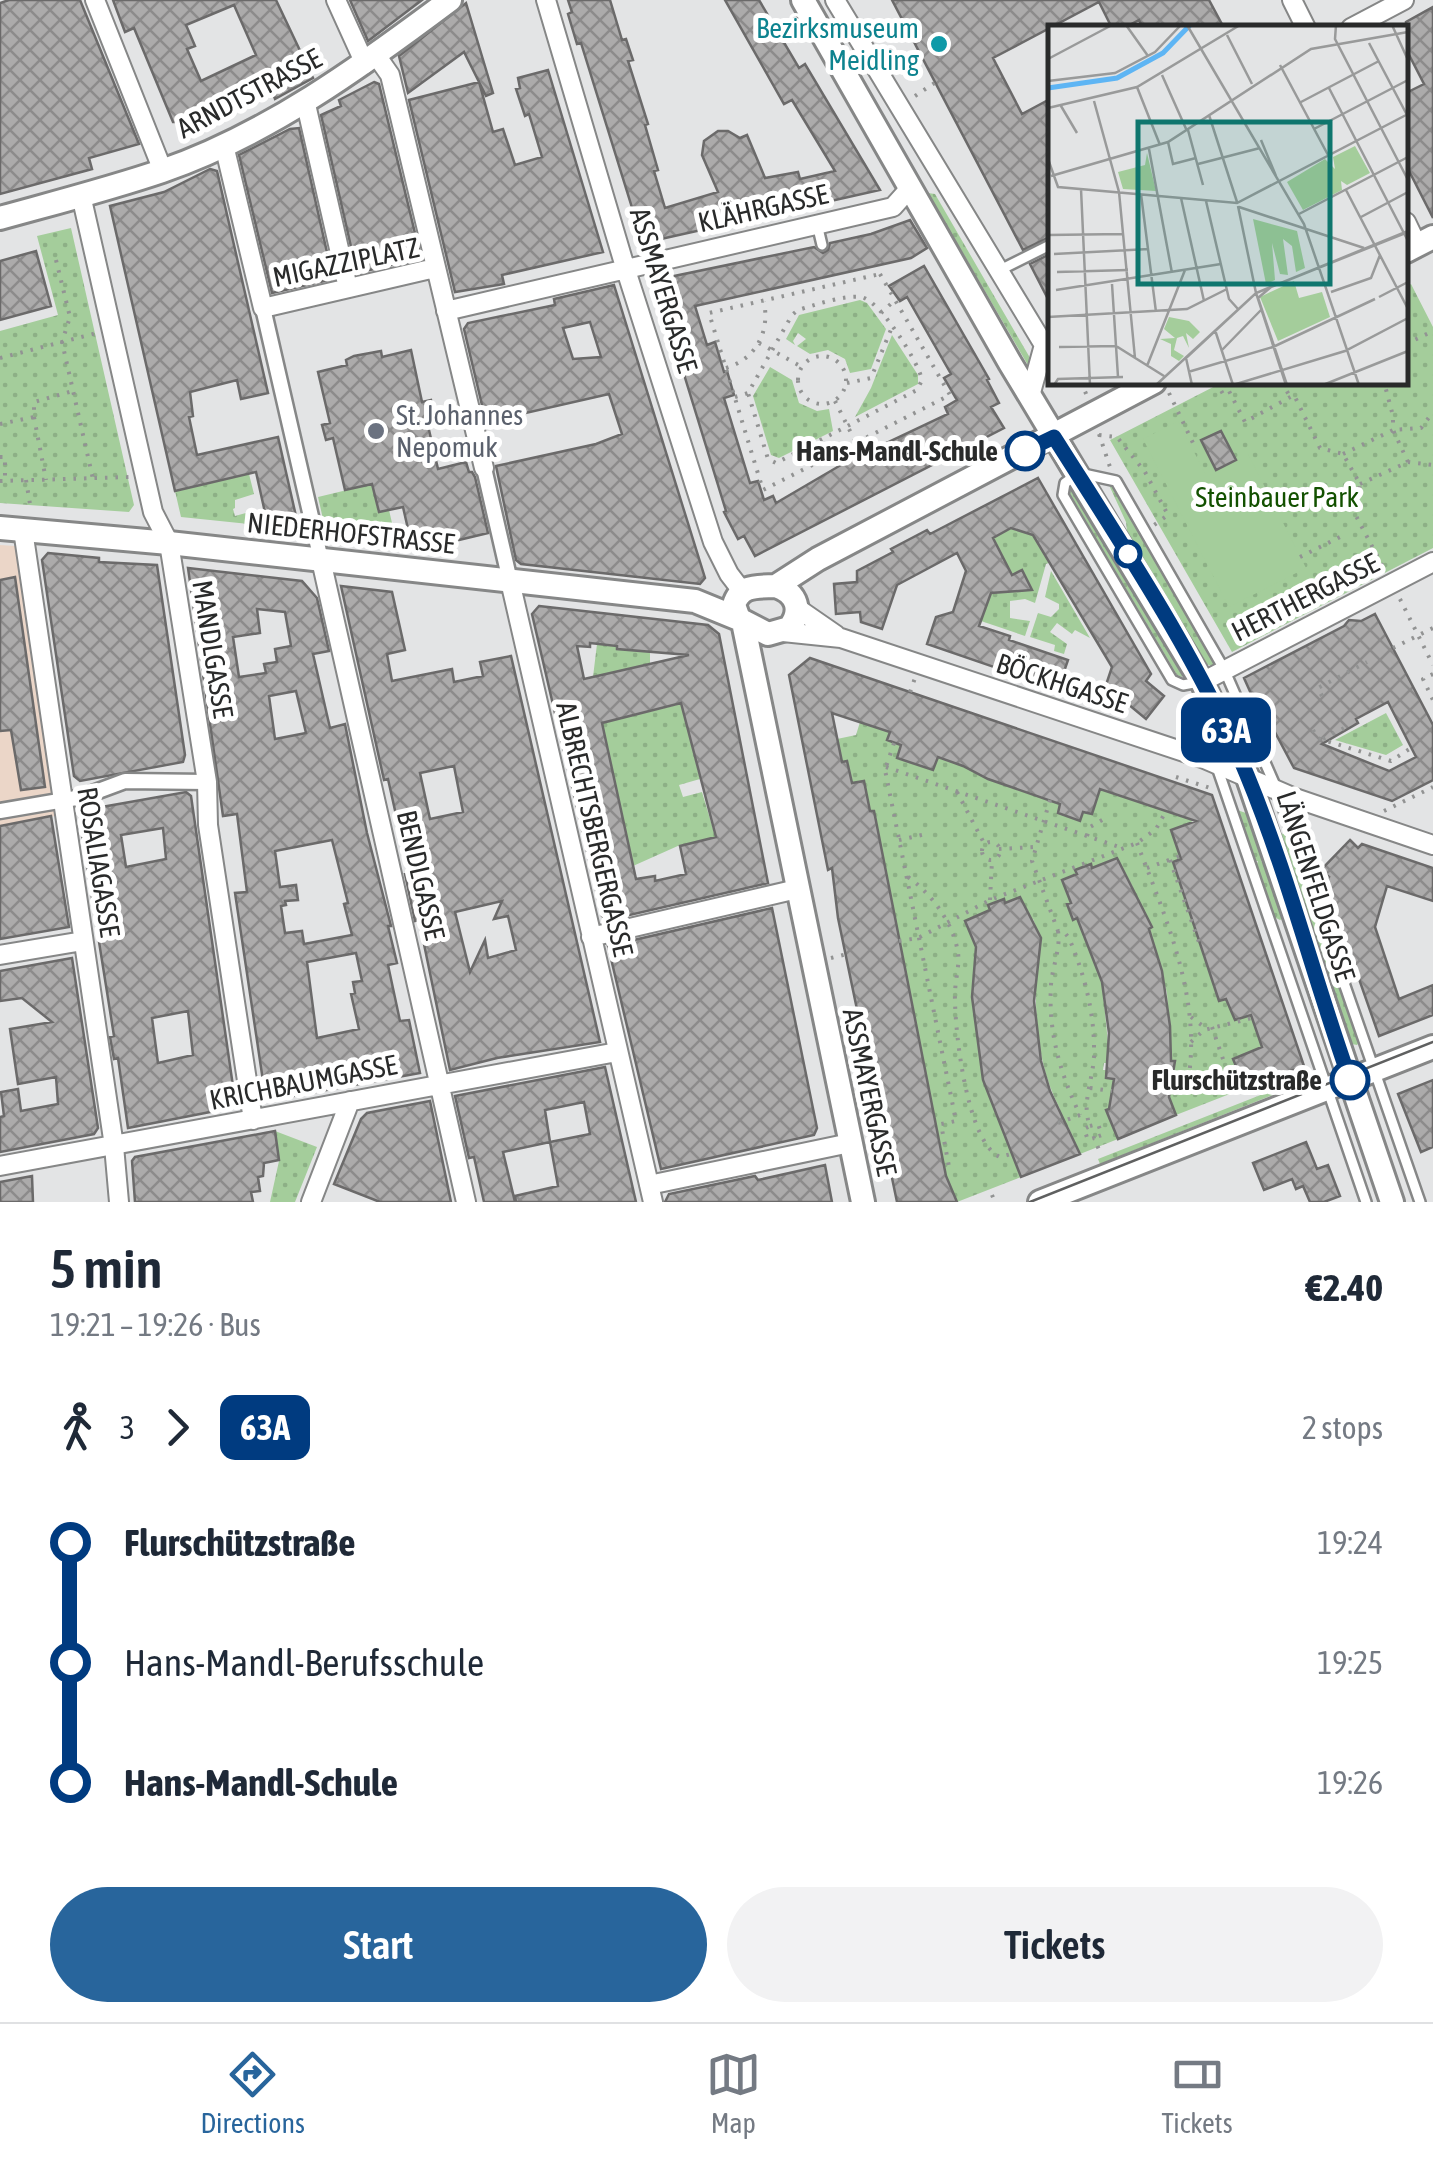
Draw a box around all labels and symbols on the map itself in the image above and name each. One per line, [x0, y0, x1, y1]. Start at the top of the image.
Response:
place label: Bezirksmuseum Meidling [756, 12, 919, 76]
inset map [1048, 25, 1408, 385]
marker: Bezirksmuseum Meidling [928, 33, 950, 55]
street label: ARNDTSTRASSE [171, 42, 327, 144]
street label: KLÄHRGASSE [695, 178, 831, 238]
street label: ASSMAYERGASSE [624, 204, 704, 376]
street label: MIGAZZIPLATZ [270, 231, 422, 293]
place label: St. Johannes Nepomuk [396, 399, 523, 463]
marker: St. Johannes Nepomuk [365, 420, 387, 442]
marker: Hans-Mandl-Schule [1006, 432, 1044, 470]
place label: Hans-Mandl-Schule [796, 435, 998, 467]
park label: Steinbauer Park [1195, 481, 1359, 513]
street label: NIEDERHOFSTRASSE [246, 506, 456, 560]
unlabelled marker [1115, 541, 1141, 567]
street label: HERTHERGASSE [1226, 546, 1384, 648]
street label: MANDLGASSE [186, 578, 240, 720]
street label: BÖCKHGASSE [992, 647, 1132, 719]
line badge: 63A [1168, 698, 1284, 762]
street label: ALBRECHTSBERGERGASSE [550, 699, 640, 959]
street label: ROSALIAGASSE [71, 785, 127, 939]
street label: LÄNGENFELDGASSE [1270, 787, 1362, 985]
street label: BENDLGASSE [391, 807, 451, 943]
street label: ASSMAYERGASSE [837, 1005, 903, 1179]
street label: KRICHBAUMGASSE [207, 1048, 399, 1116]
marker: Flurschützstraße [1331, 1061, 1369, 1099]
place label: Flurschützstraße [1151, 1064, 1322, 1096]

